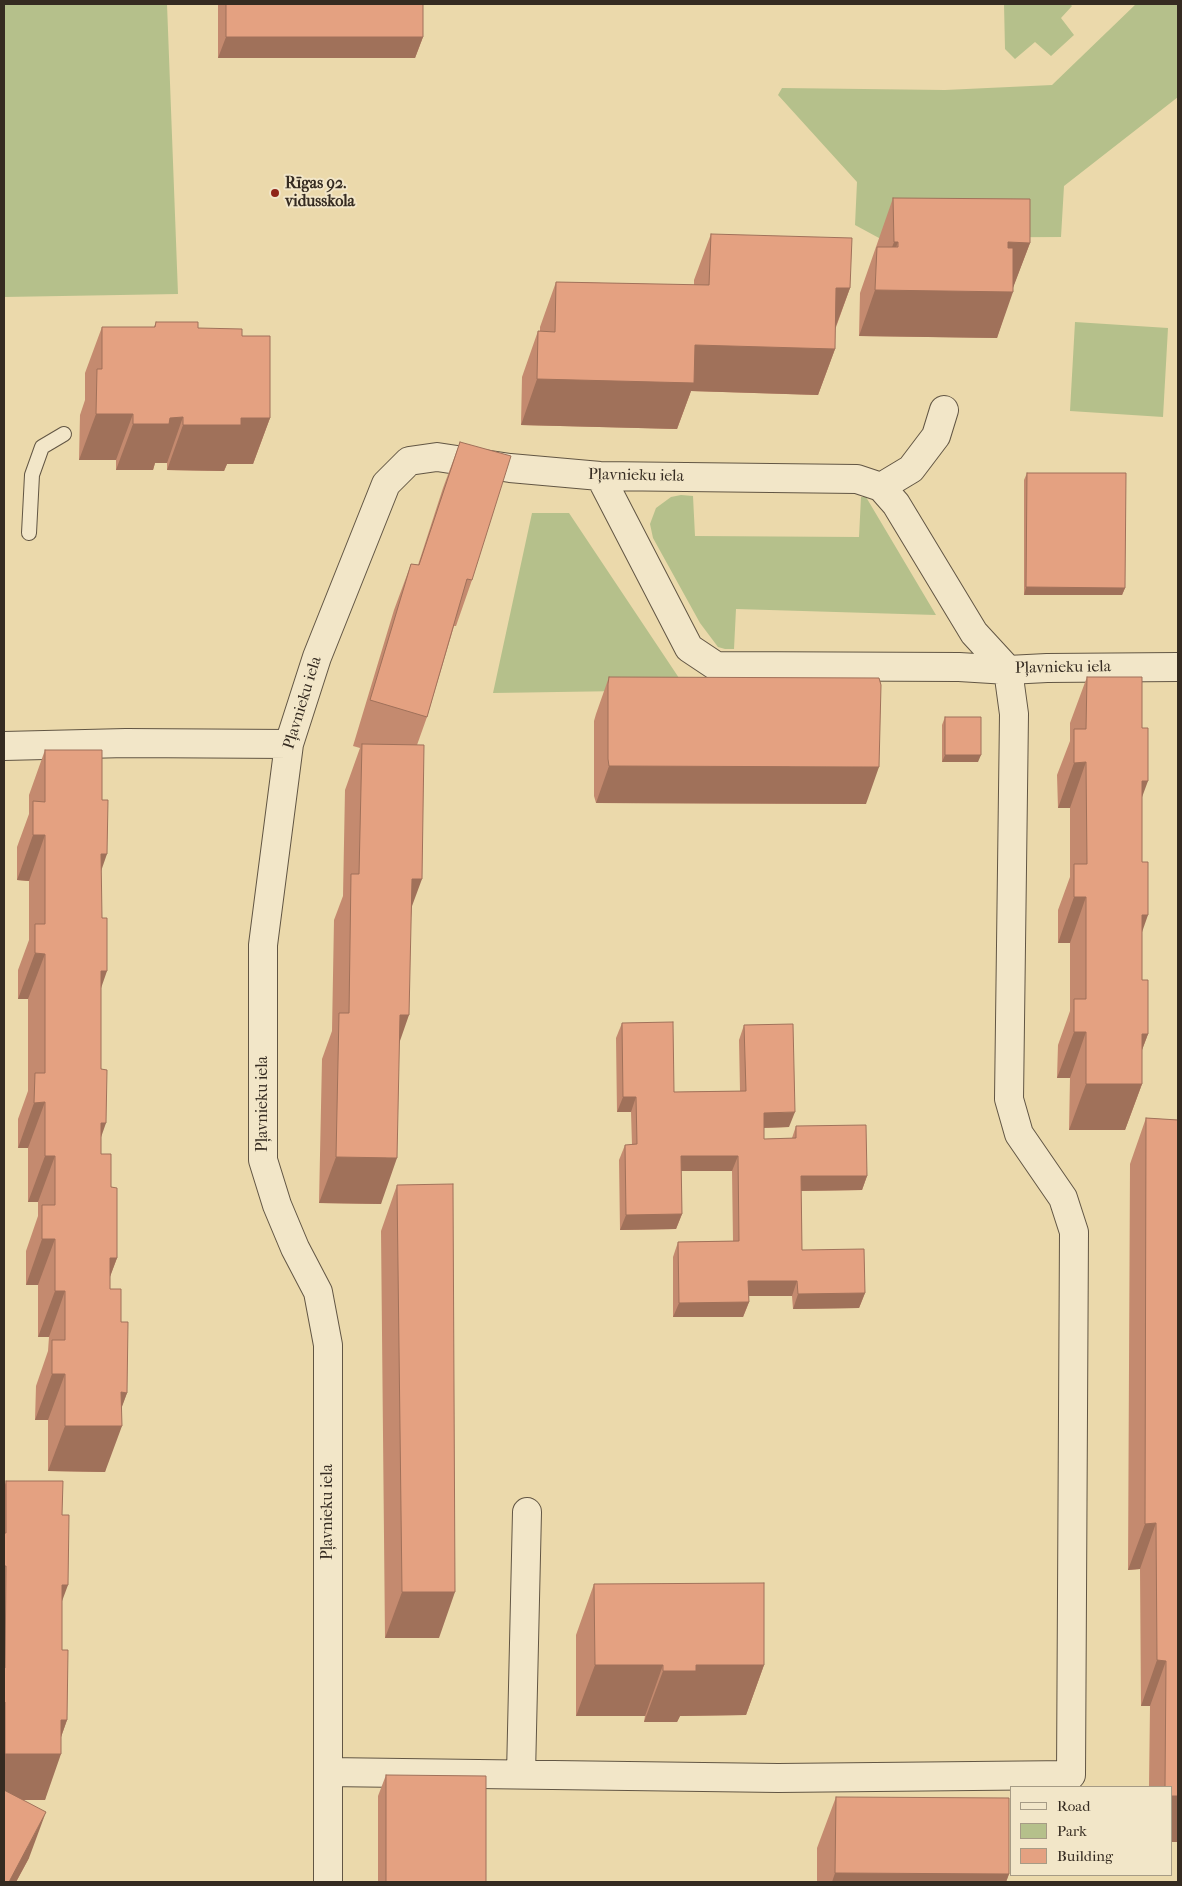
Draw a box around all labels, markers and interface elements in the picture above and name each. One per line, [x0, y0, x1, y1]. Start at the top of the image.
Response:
place label: Rīgas 92. vidusskola [285, 174, 355, 212]
marker: Rīgas 92. vidusskola [269, 187, 281, 199]
street label: Pļavnieku iela [588, 466, 684, 486]
street label: Pļavnieku iela [280, 654, 326, 752]
street label: Pļavnieku iela [1015, 658, 1111, 678]
street label: Pļavnieku iela [253, 1056, 273, 1152]
street label: Pļavnieku iela [318, 1464, 338, 1560]
legend [1010, 1786, 1172, 1876]
text: Road [1057, 1797, 1090, 1815]
text: Park [1057, 1822, 1087, 1840]
text: Building [1057, 1847, 1113, 1865]

